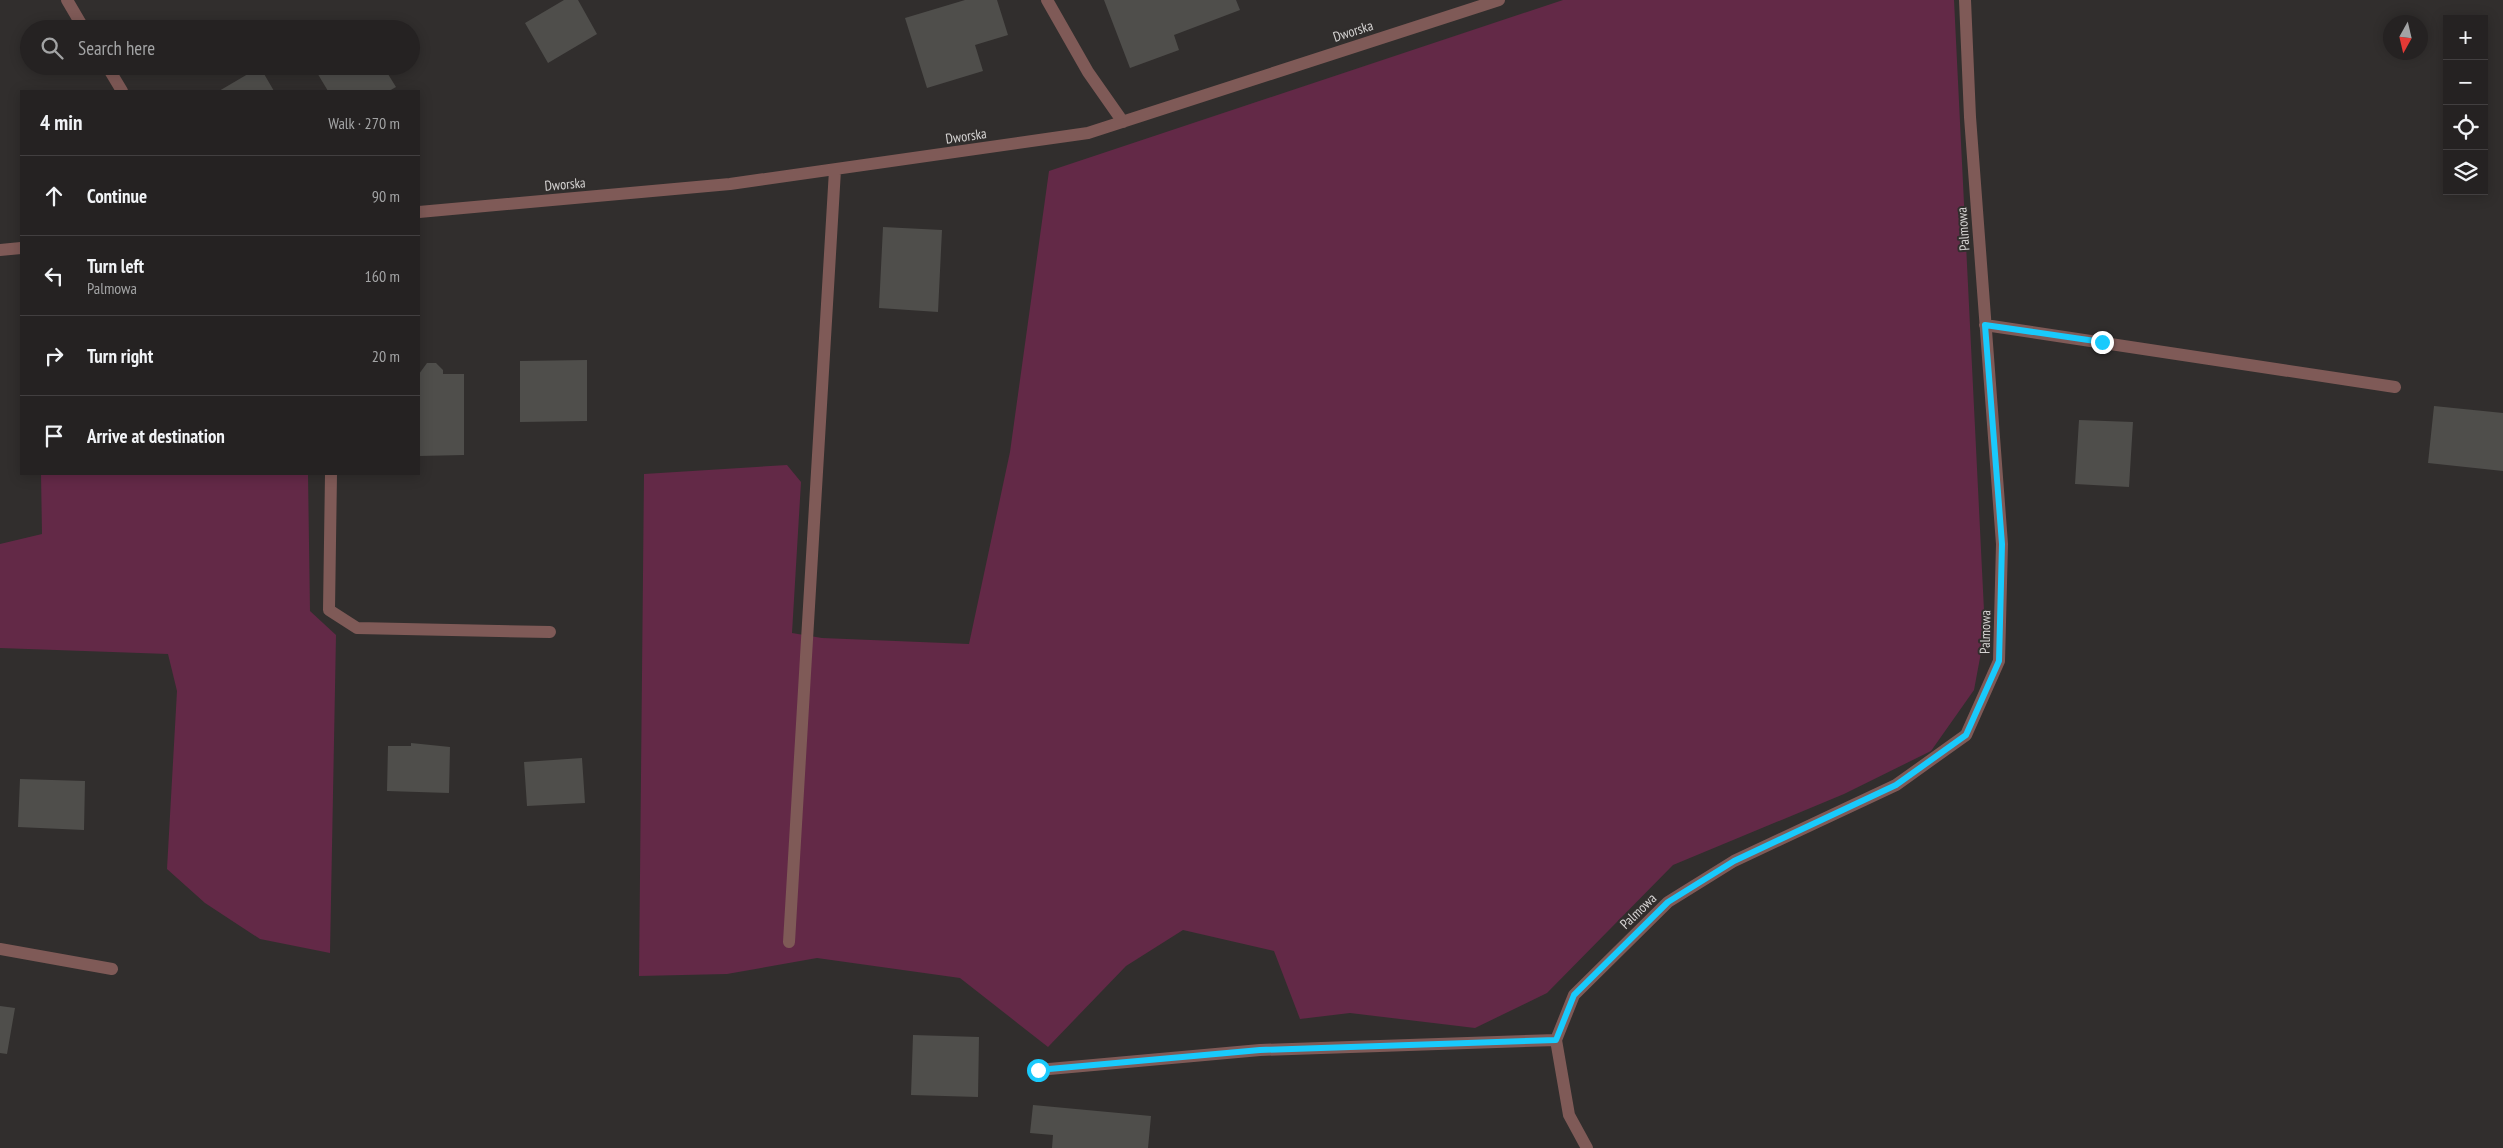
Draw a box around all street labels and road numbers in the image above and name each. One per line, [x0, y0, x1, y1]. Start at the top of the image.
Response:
street label: Dworska [1331, 16, 1375, 46]
street label: Dworska [944, 124, 988, 148]
street label: Dworska [544, 173, 586, 195]
street label: Palmowa [1952, 207, 1974, 251]
street label: Palmowa [1976, 610, 1994, 654]
street label: Palmowa [1616, 889, 1660, 933]

